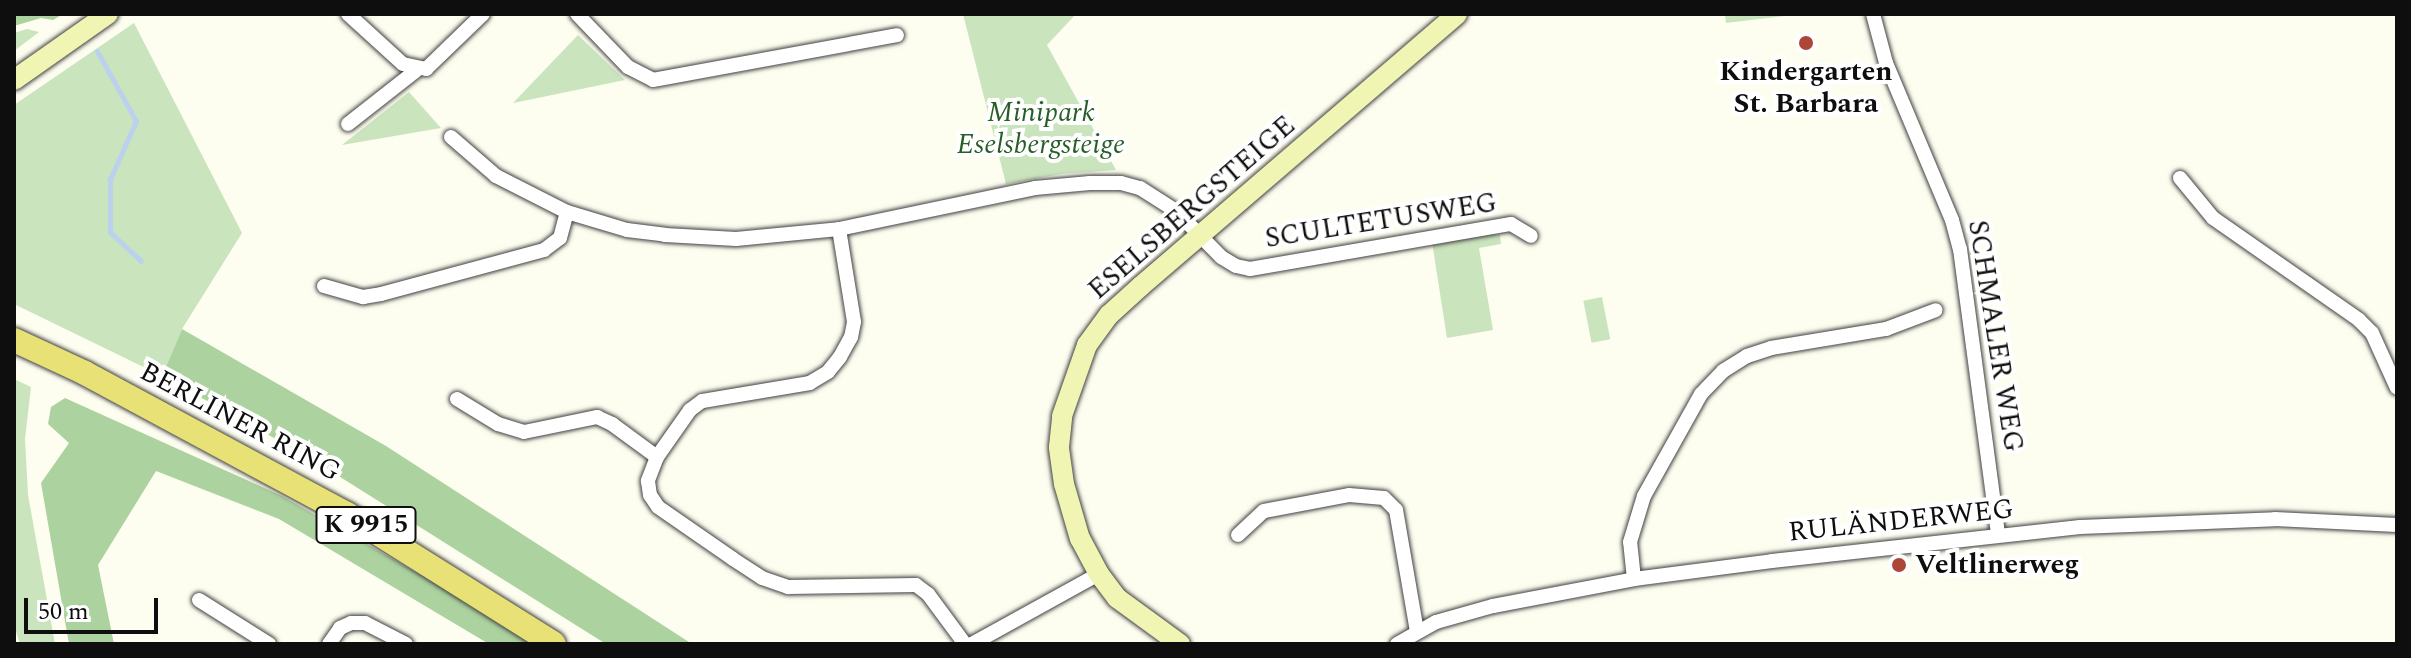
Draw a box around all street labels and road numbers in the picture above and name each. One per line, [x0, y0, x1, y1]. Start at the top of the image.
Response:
street label: ESELSBERGSTEIGE [1082, 109, 1302, 307]
street label: SCULTETUSWEG [1263, 186, 1499, 256]
street label: SCHMALER WEG [1960, 218, 2030, 454]
street label: BERLINER RING [134, 355, 346, 489]
street label: RULÄNDERWEG [1787, 492, 2015, 550]
road number: K 9915 [314, 503, 418, 547]

